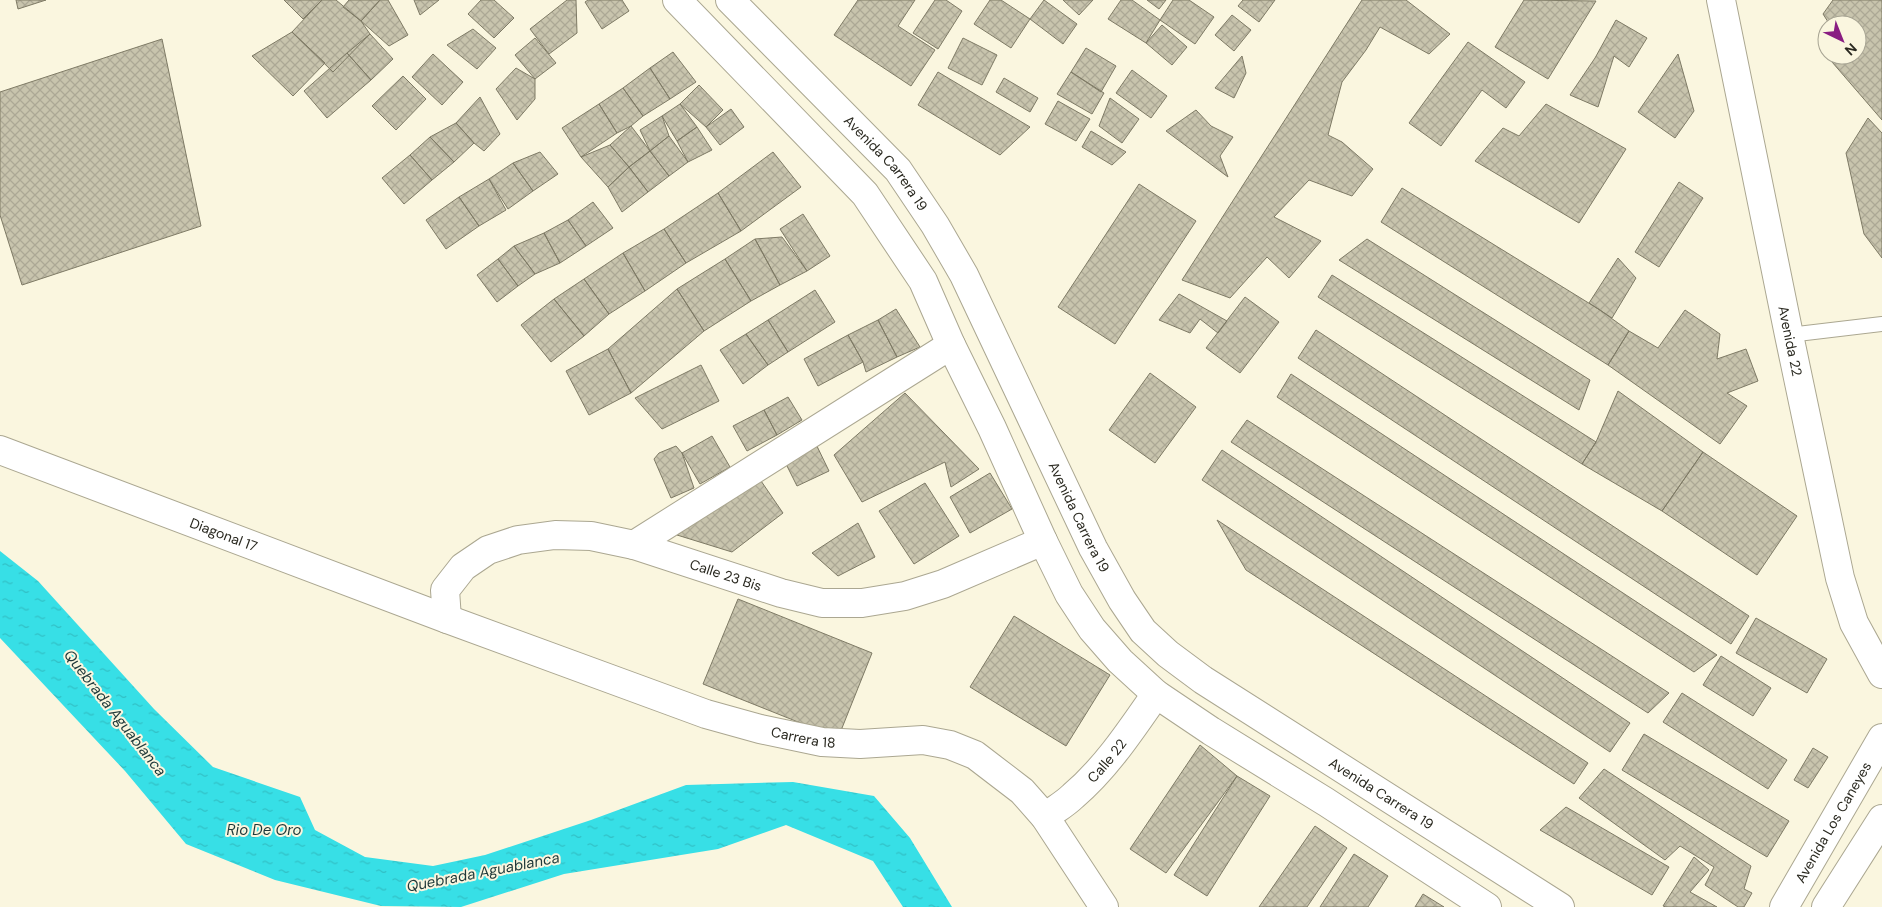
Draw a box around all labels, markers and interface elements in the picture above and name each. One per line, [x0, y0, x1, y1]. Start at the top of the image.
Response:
north arrow [1817, 15, 1867, 65]
text: N [1841, 39, 1861, 60]
street label: Avenida Carrera 19 [840, 112, 932, 214]
street label: Avenida 22 [1774, 304, 1806, 378]
street label: Avenida Carrera 19 [1045, 459, 1114, 575]
street label: Diagonal 17 [187, 514, 260, 555]
street label: Calle 23 Bis [688, 555, 764, 595]
water label: Quebrada Aguablanca [59, 646, 171, 780]
street label: Carrera 18 [770, 723, 836, 752]
street label: Calle 22 [1083, 735, 1130, 786]
street label: Avenida Carrera 19 [1326, 753, 1437, 833]
street label: Avenida Los Caneyes [1791, 759, 1875, 886]
water label: Rio De Oro [227, 820, 301, 840]
water label: Quebrada Aguablanca [405, 847, 561, 897]

